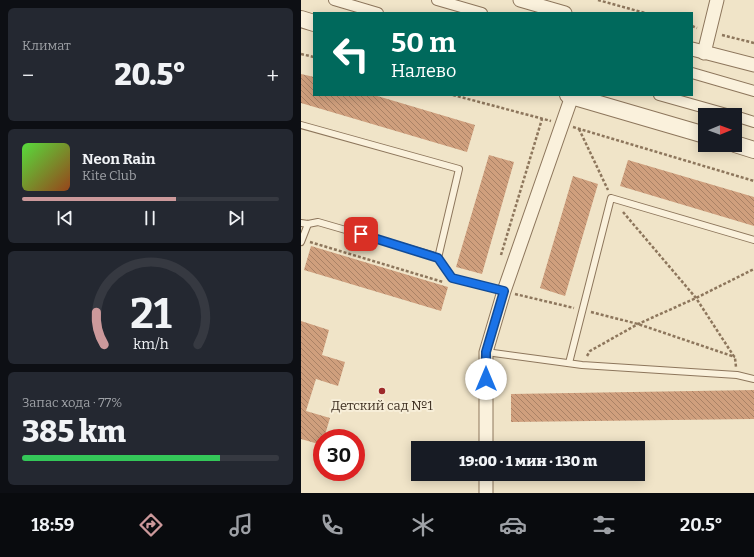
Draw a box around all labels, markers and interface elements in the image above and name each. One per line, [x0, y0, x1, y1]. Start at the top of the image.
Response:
text: 50 m [391, 26, 456, 59]
icon: left [325, 28, 377, 80]
text: Климат [22, 38, 71, 53]
text: 20.5° [114, 57, 186, 93]
text: Налево [391, 60, 456, 82]
text: − [22, 62, 34, 89]
text: + [266, 62, 279, 89]
north arrow [698, 108, 742, 152]
map controls [698, 108, 742, 152]
text: Neon Rain [82, 150, 155, 168]
text: Kite Club [82, 168, 136, 183]
icon: previous [54, 207, 76, 229]
icon: pause [139, 207, 161, 229]
icon: next [225, 207, 247, 229]
pin [344, 217, 378, 251]
icon: arrive [350, 223, 372, 245]
text: 21 [130, 289, 171, 339]
text: km/h [133, 336, 168, 353]
position arrow [465, 358, 507, 400]
marker: Детский сад №1 [377, 386, 387, 396]
text: Запас хода · 77% [22, 395, 122, 410]
place label: Детский сад №1 [331, 398, 434, 413]
text: 385 km [22, 414, 126, 450]
speed limit sign: 30 [313, 429, 365, 481]
text: 19:00 · 1 мин · 130 m [459, 452, 597, 470]
icon: directions [137, 511, 165, 539]
icon: music [227, 511, 255, 539]
icon: phone [318, 511, 346, 539]
icon: climate [409, 511, 437, 539]
icon: car [499, 511, 527, 539]
icon: filters [590, 511, 618, 539]
text: 18:59 [31, 514, 74, 536]
text: 20.5° [680, 514, 723, 536]

